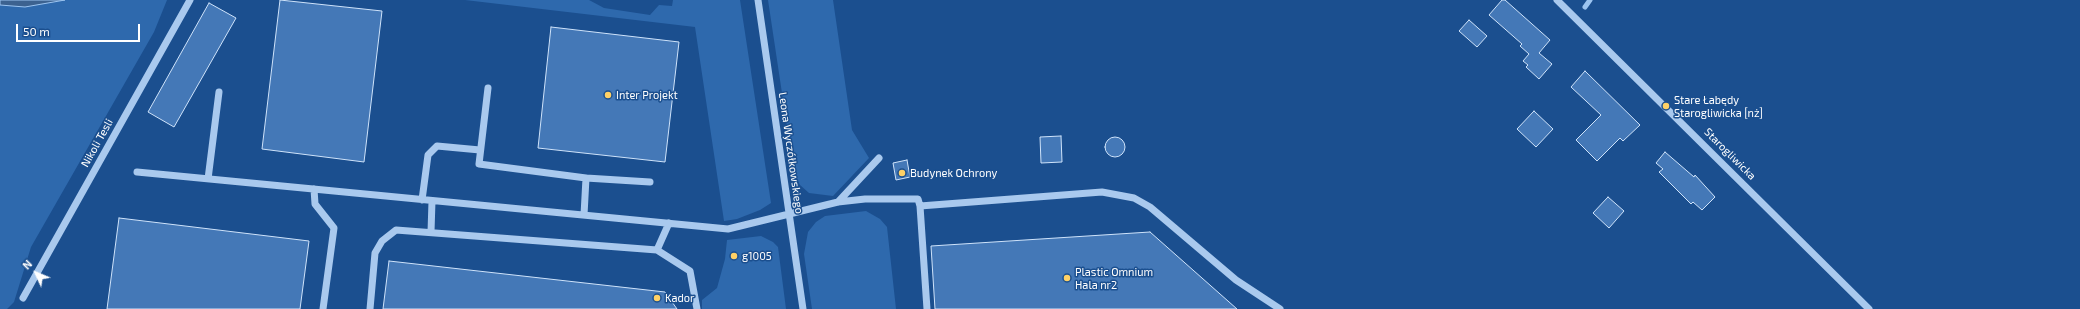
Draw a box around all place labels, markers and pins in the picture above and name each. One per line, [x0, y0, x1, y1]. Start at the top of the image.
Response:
place label: Inter Projekt [616, 88, 678, 102]
marker: Inter Projekt [603, 90, 613, 100]
place label: Stare Łabędy Starogliwicka [nż] [1674, 93, 1763, 119]
marker: Stare Łabędy Starogliwicka [nż] [1661, 101, 1671, 111]
place label: Budynek Ochrony [910, 166, 997, 180]
marker: Budynek Ochrony [897, 168, 907, 178]
place label: g1005 [742, 249, 772, 263]
marker: g1005 [729, 251, 739, 261]
place label: Plastic Omnium Hala nr2 [1075, 265, 1153, 291]
marker: Plastic Omnium Hala nr2 [1062, 273, 1072, 283]
place label: Kador [665, 291, 695, 305]
marker: Kador [652, 293, 662, 303]

